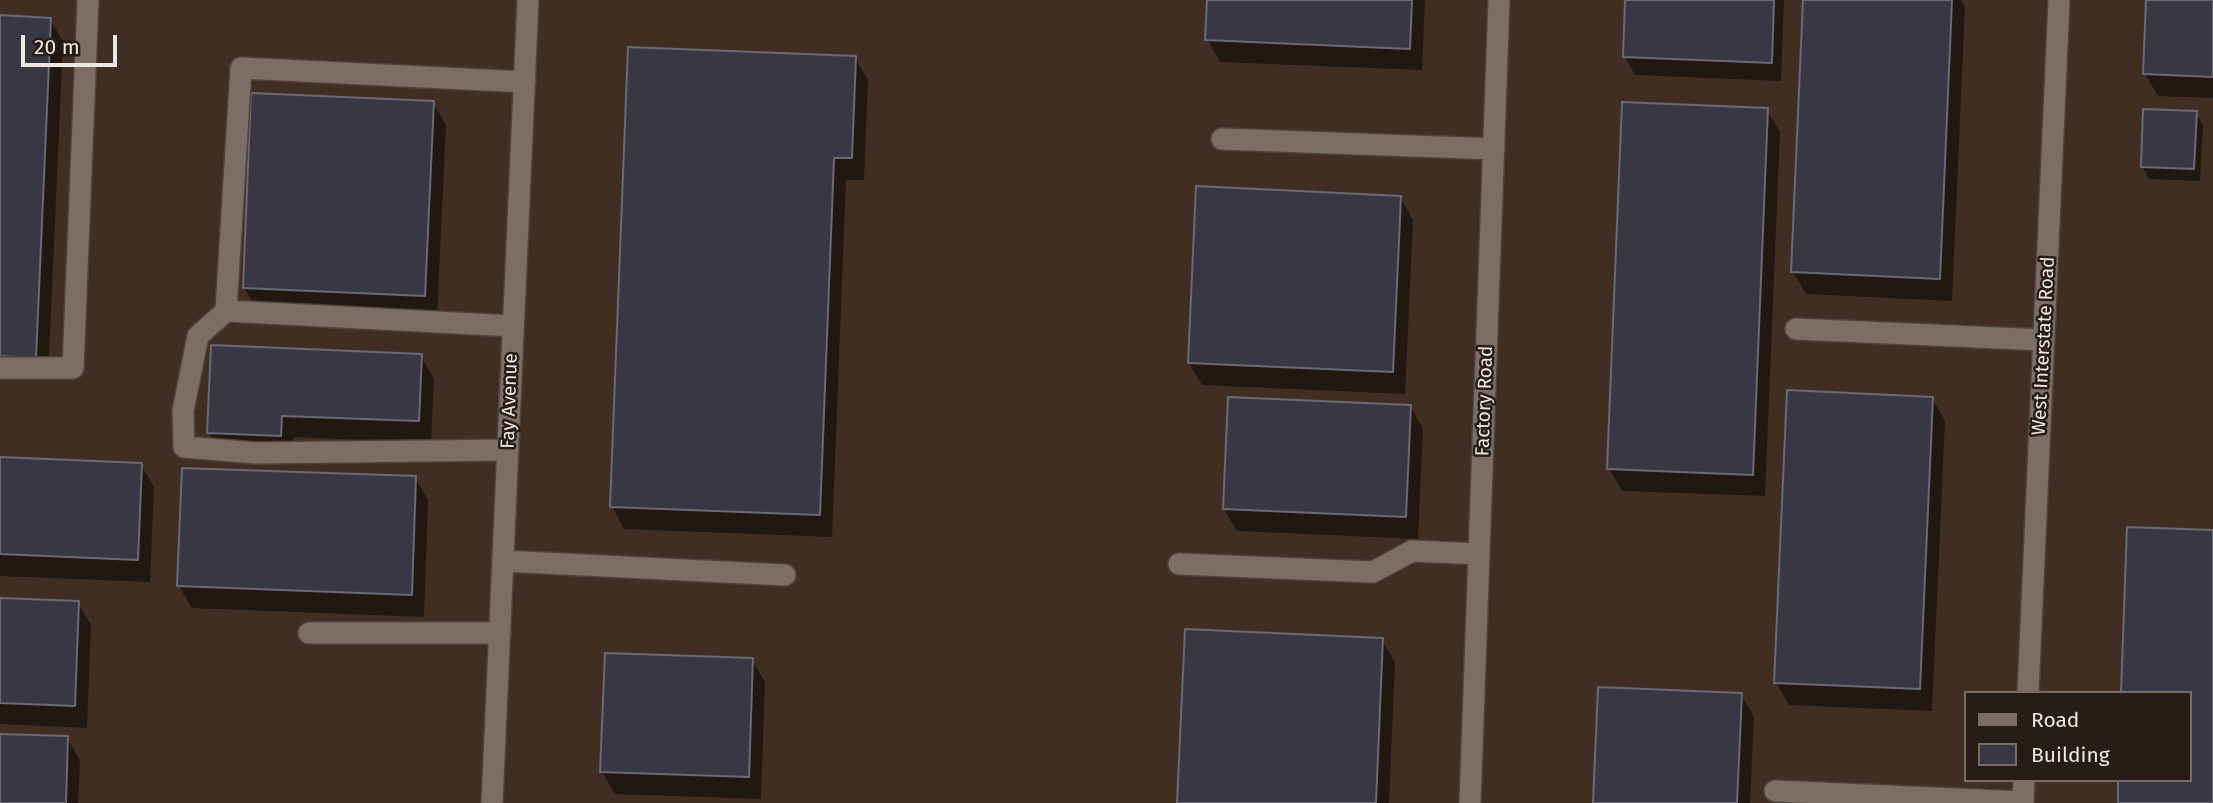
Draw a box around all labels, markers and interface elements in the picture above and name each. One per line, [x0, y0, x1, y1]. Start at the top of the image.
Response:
scale bar [24, 21, 121, 65]
text: 20 m [34, 34, 80, 60]
street label: West Interstate Road [2028, 256, 2060, 436]
street label: Factory Road [1472, 345, 1498, 457]
street label: Fay Avenue [497, 353, 523, 449]
legend [1965, 691, 2192, 782]
text: Road [2031, 707, 2079, 733]
text: Building [2031, 742, 2110, 768]

